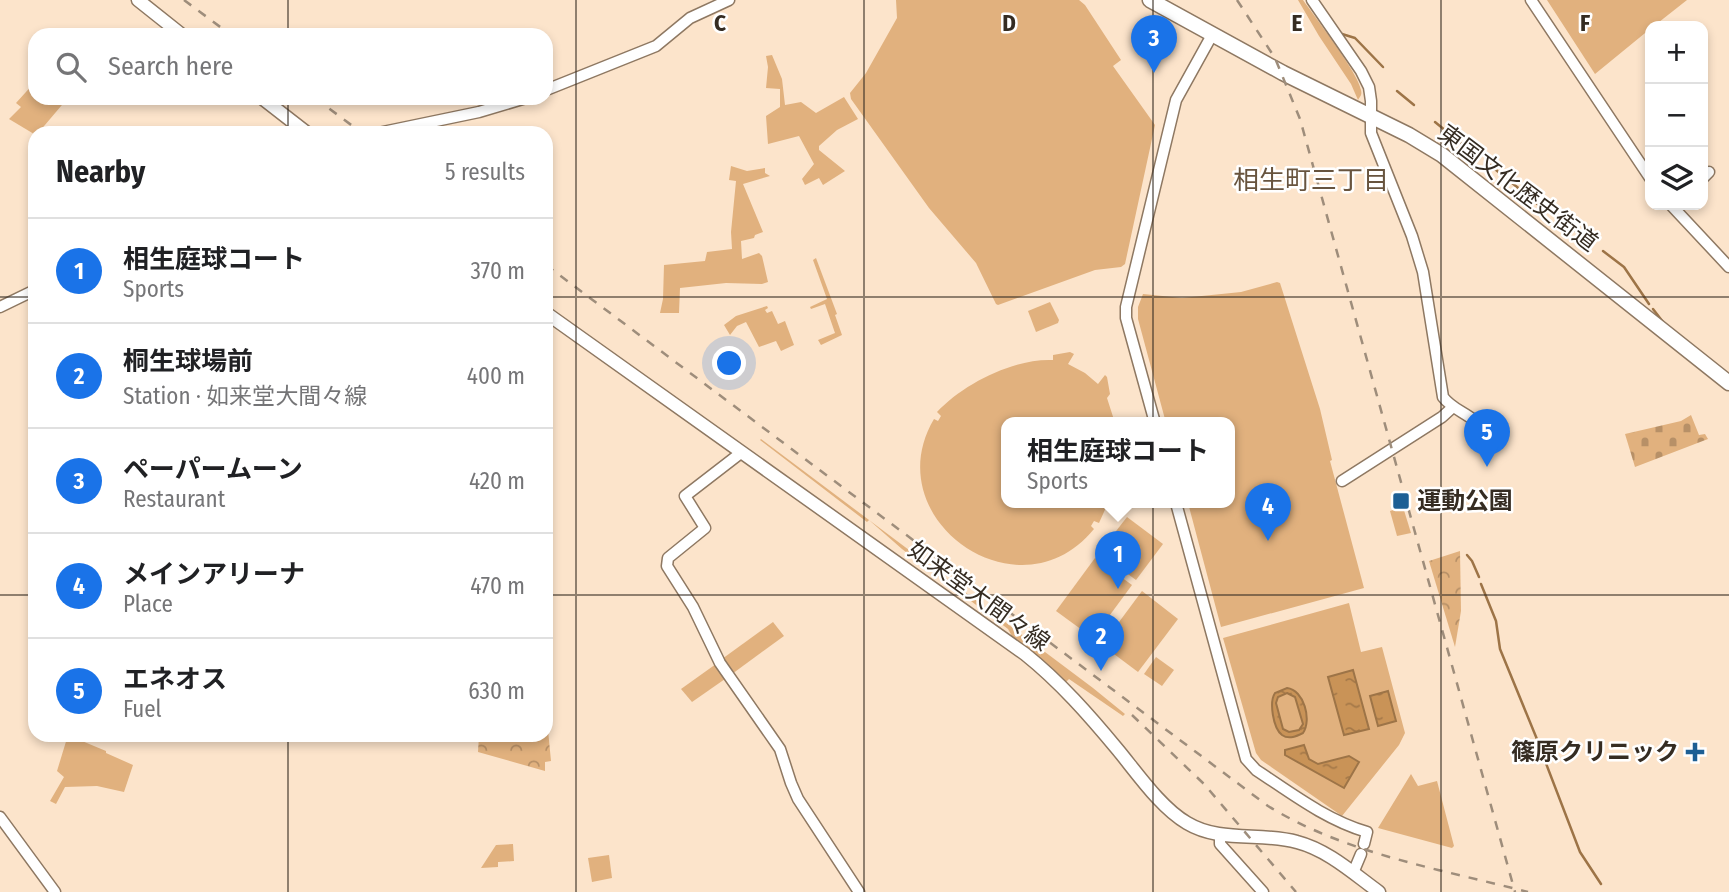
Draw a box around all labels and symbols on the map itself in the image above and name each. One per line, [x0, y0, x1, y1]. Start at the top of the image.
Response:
text: C [714, 9, 726, 37]
text: D [1002, 9, 1016, 37]
text: E [1292, 9, 1303, 37]
text: F [1580, 9, 1590, 37]
pin: 3 [1131, 15, 1177, 73]
street label: 東国文化歴史街道 [1433, 119, 1603, 257]
district label: 相生町三丁目 [1233, 165, 1389, 196]
your location [712, 346, 746, 380]
pin: 5 [1464, 409, 1510, 467]
pin: 4 [1245, 483, 1291, 541]
place label: 運動公園 [1417, 487, 1513, 515]
marker: 運動公園 [1391, 491, 1411, 511]
pin: 1 [1095, 531, 1141, 589]
street label: 如来堂大間々線 [903, 535, 1055, 657]
pin: 2 [1078, 613, 1124, 671]
place label: 篠原クリニック [1511, 738, 1679, 766]
marker: 篠原クリニック [1685, 742, 1705, 762]

